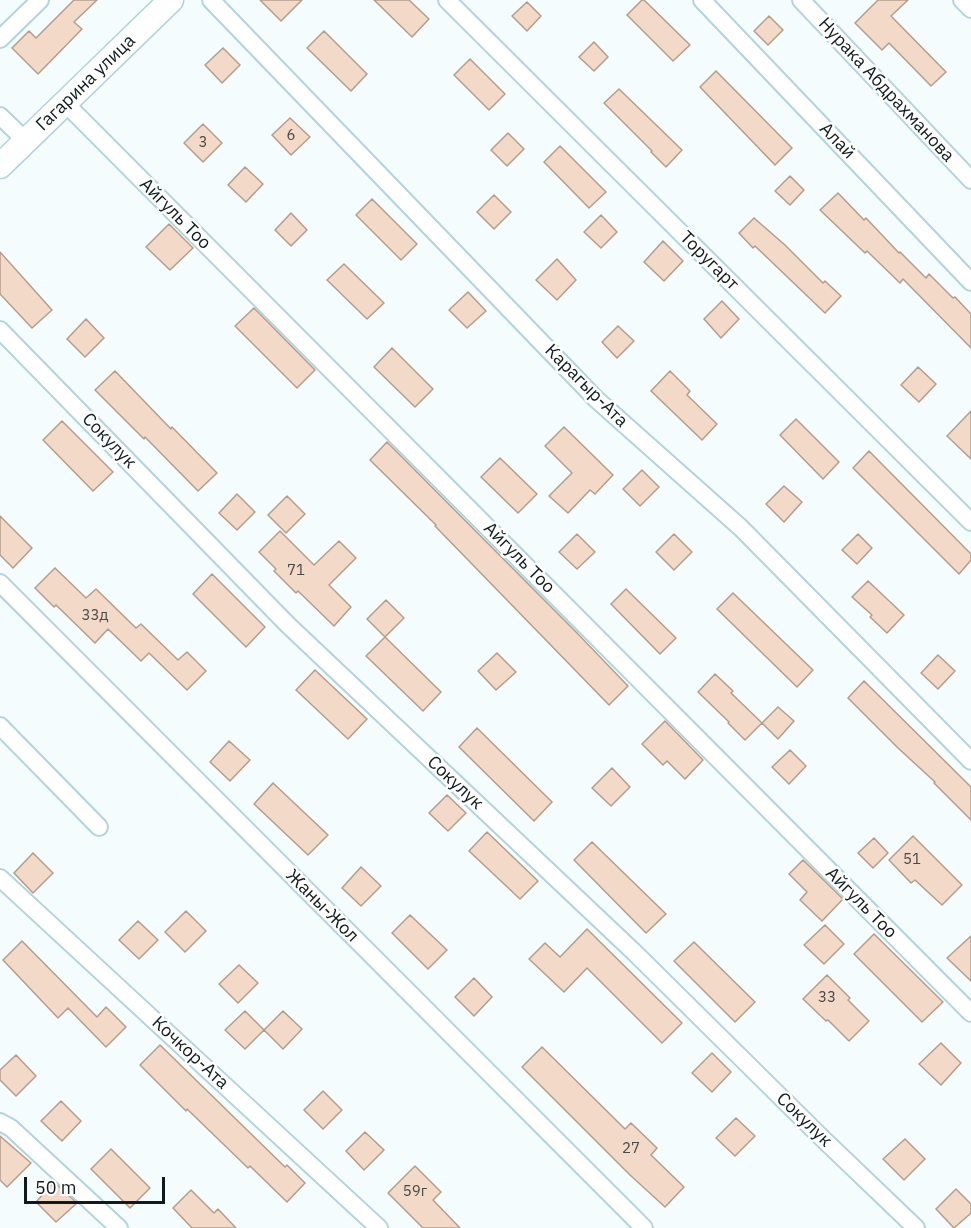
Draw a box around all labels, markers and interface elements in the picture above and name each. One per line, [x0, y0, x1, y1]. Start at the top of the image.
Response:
street label: Нурака Абдрахманова [814, 13, 958, 167]
street label: Гагарина улица [32, 30, 140, 136]
street label: Алай [815, 118, 859, 164]
house number: 6 [287, 127, 295, 145]
house number: 3 [199, 134, 207, 152]
street label: Айгуль Тоо [135, 174, 215, 254]
street label: Торугарт [675, 227, 743, 295]
street label: Карагыр-Ата [540, 340, 632, 432]
street label: Сокулук [77, 409, 141, 473]
street label: Айгуль Тоо [479, 518, 559, 598]
house number: 71 [287, 562, 305, 580]
house number: 33д [82, 607, 108, 625]
street label: Сокулук [422, 752, 488, 814]
house number: 51 [903, 851, 921, 869]
street label: Айгуль Тоо [821, 863, 901, 943]
street label: Жаны-Жол [281, 865, 363, 947]
house number: 33 [818, 989, 836, 1007]
street label: Кочкор-Ата [147, 1012, 233, 1094]
street label: Сокулук [772, 1088, 836, 1152]
house number: 27 [622, 1140, 640, 1158]
scale bar [27, 1165, 168, 1203]
text: 50 m [35, 1176, 77, 1199]
house number: 59г [403, 1183, 427, 1201]

